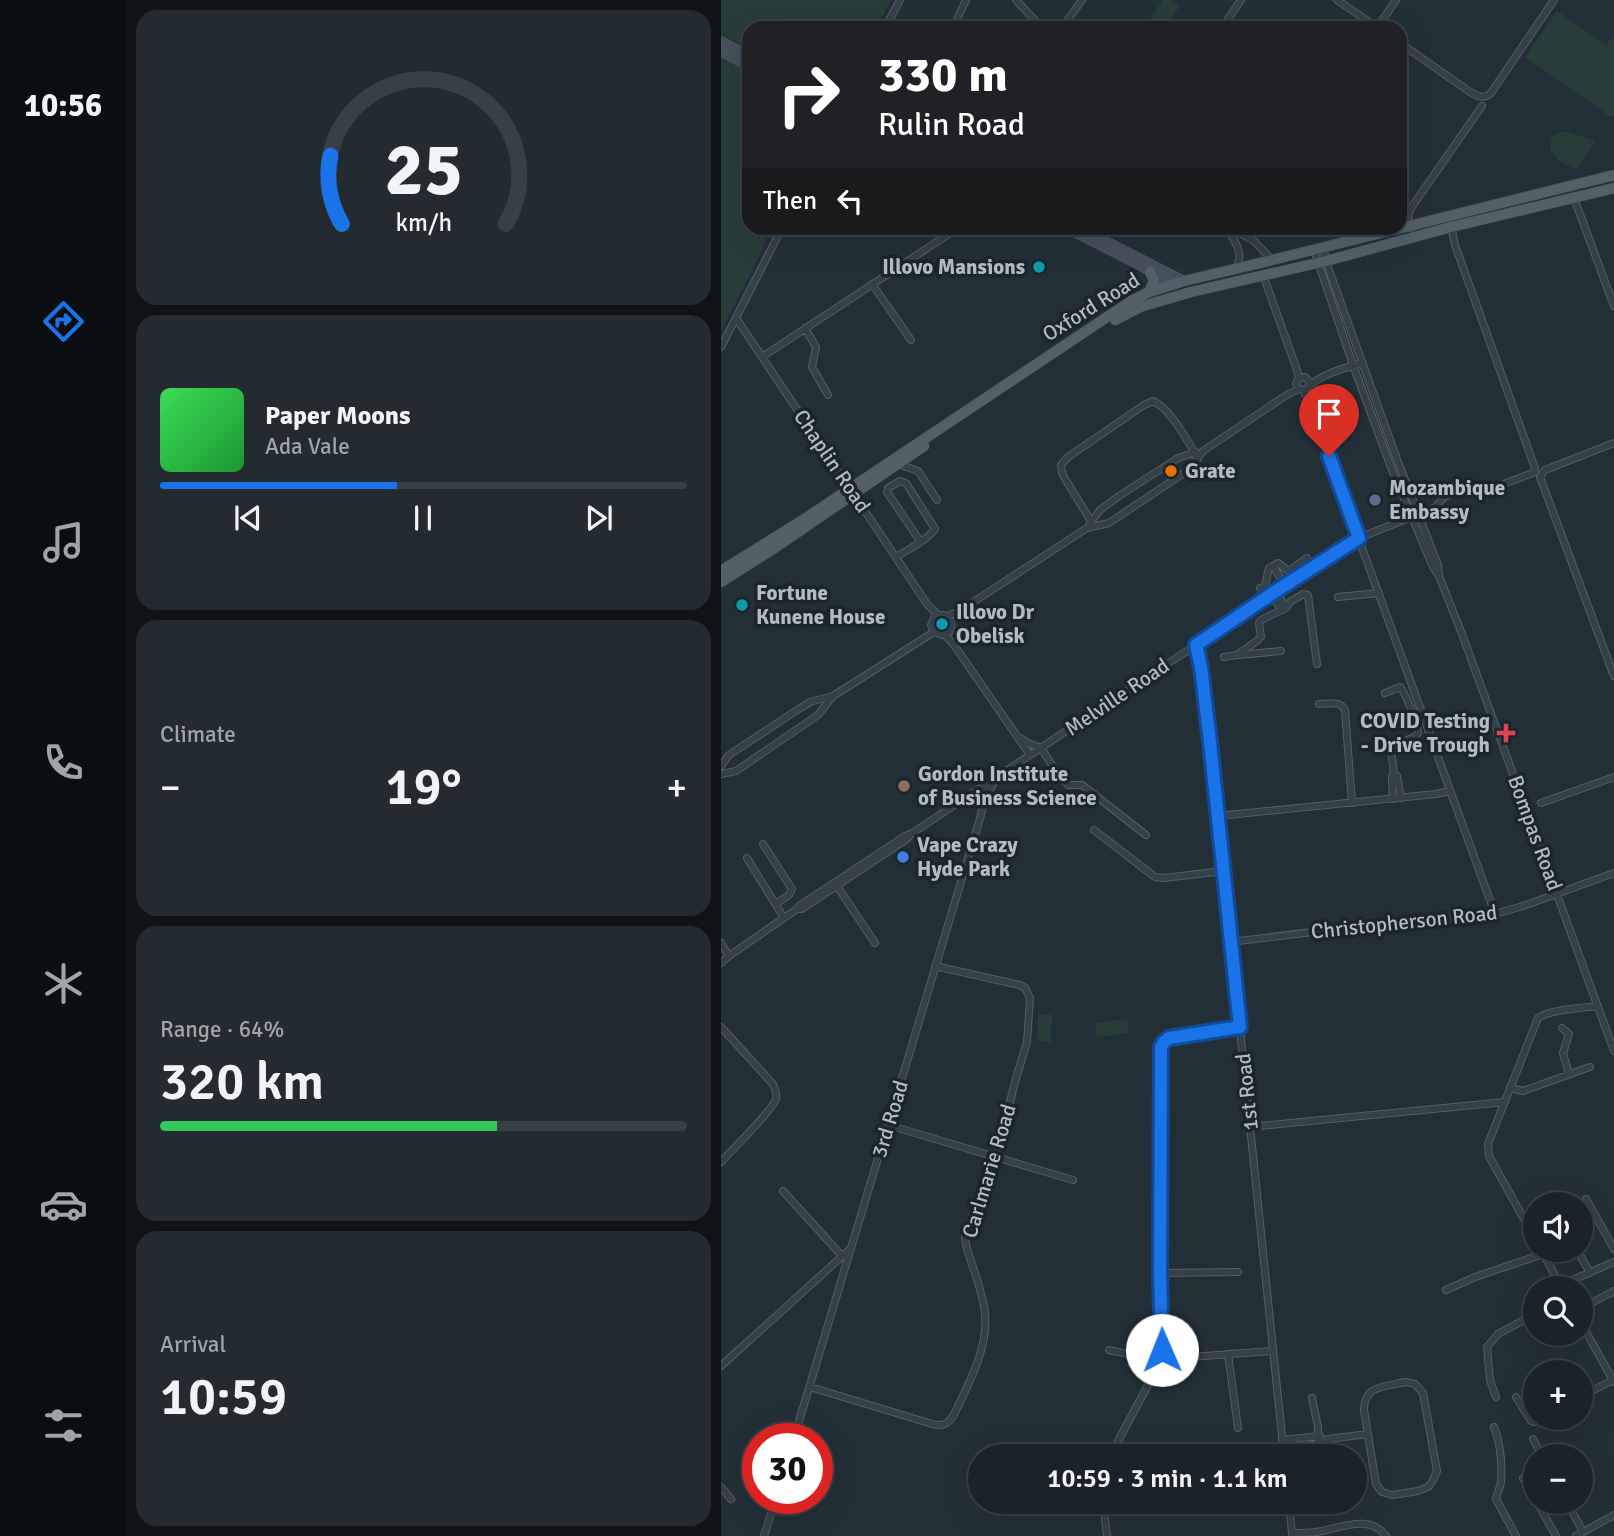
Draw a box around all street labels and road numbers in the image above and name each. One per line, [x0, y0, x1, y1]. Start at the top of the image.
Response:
street label: Oxford Road [1038, 267, 1144, 347]
street label: Chaplin Road [788, 405, 876, 517]
street label: Melville Road [1060, 653, 1174, 741]
street label: Bompas Road [1502, 772, 1568, 894]
street label: Christopherson Road [1310, 899, 1498, 945]
street label: 1st Road [1230, 1052, 1264, 1132]
street label: 3rd Road [866, 1077, 914, 1161]
street label: Carlmarie Road [956, 1101, 1022, 1241]

